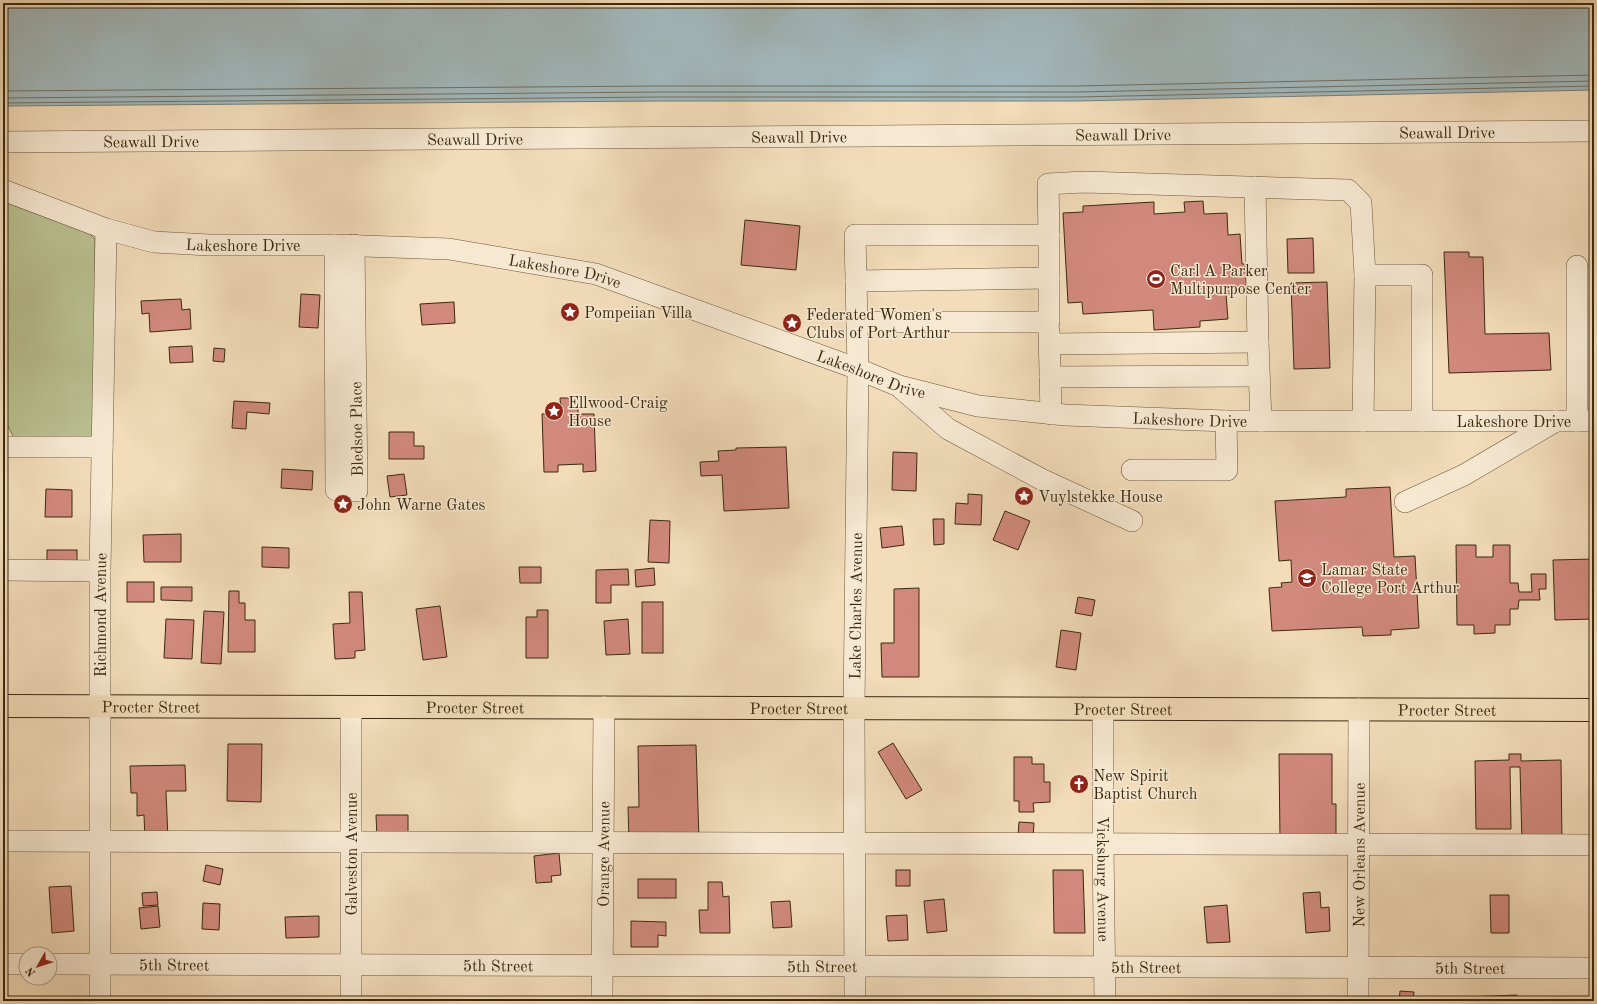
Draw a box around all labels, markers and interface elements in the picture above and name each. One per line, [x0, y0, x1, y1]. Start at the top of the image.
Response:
street label: Seawall Drive [1399, 126, 1495, 142]
street label: Seawall Drive [1075, 128, 1171, 145]
street label: Seawall Drive [751, 130, 847, 147]
street label: Seawall Drive [427, 132, 523, 149]
street label: Seawall Drive [103, 135, 199, 151]
street label: Lakeshore Drive [185, 238, 300, 255]
street label: Lakeshore Drive [507, 253, 623, 292]
place label: Carl A Parker Multipurpose Center [1170, 264, 1311, 298]
sports icon: Carl A Parker Multipurpose Center [1145, 268, 1167, 290]
place icon: Pompeiian Villa [559, 301, 581, 323]
place label: Pompeiian Villa [584, 306, 693, 322]
place label: Federated Women's Clubs of Port Arthur [806, 308, 950, 342]
place icon: Federated Women's Clubs of Port Arthur [781, 312, 803, 334]
street label: Lakeshore Drive [814, 349, 927, 402]
street label: Bledsoe Place [349, 381, 367, 477]
place label: Ellwood-Craig House [568, 396, 668, 430]
place icon: Ellwood-Craig House [543, 400, 565, 422]
street label: Lakeshore Drive [1132, 412, 1247, 431]
street label: Lakeshore Drive [1456, 415, 1571, 431]
place icon: Vuylstekke House [1013, 485, 1035, 507]
place label: Vuylstekke House [1038, 490, 1163, 506]
place icon: John Warne Gates [332, 493, 354, 515]
place label: John Warne Gates [357, 498, 486, 514]
street label: Lake Charles Avenue [848, 533, 866, 679]
street label: Richmond Avenue [94, 553, 110, 677]
place label: Lamar State College Port Arthur [1321, 563, 1459, 597]
school or university icon: Lamar State College Port Arthur [1296, 567, 1318, 589]
street label: Procter Street [102, 700, 201, 716]
street label: Procter Street [426, 701, 525, 717]
street label: Procter Street [750, 702, 849, 718]
street label: Procter Street [1074, 703, 1173, 719]
street label: Procter Street [1398, 704, 1497, 720]
place label: New Spirit Baptist Church [1093, 769, 1198, 803]
church icon: New Spirit Baptist Church [1068, 773, 1090, 795]
street label: New Orleans Avenue [1352, 783, 1369, 927]
street label: Galveston Avenue [345, 792, 361, 916]
street label: Orange Avenue [597, 801, 613, 907]
street label: Vicksburg Avenue [1093, 816, 1110, 942]
north arrow [18, 946, 58, 986]
street label: 5th Street [139, 958, 210, 974]
street label: 5th Street [463, 959, 534, 975]
street label: 5th Street [787, 960, 858, 976]
street label: 5th Street [1111, 961, 1182, 977]
street label: 5th Street [1435, 962, 1506, 978]
text: N [24, 964, 38, 978]

